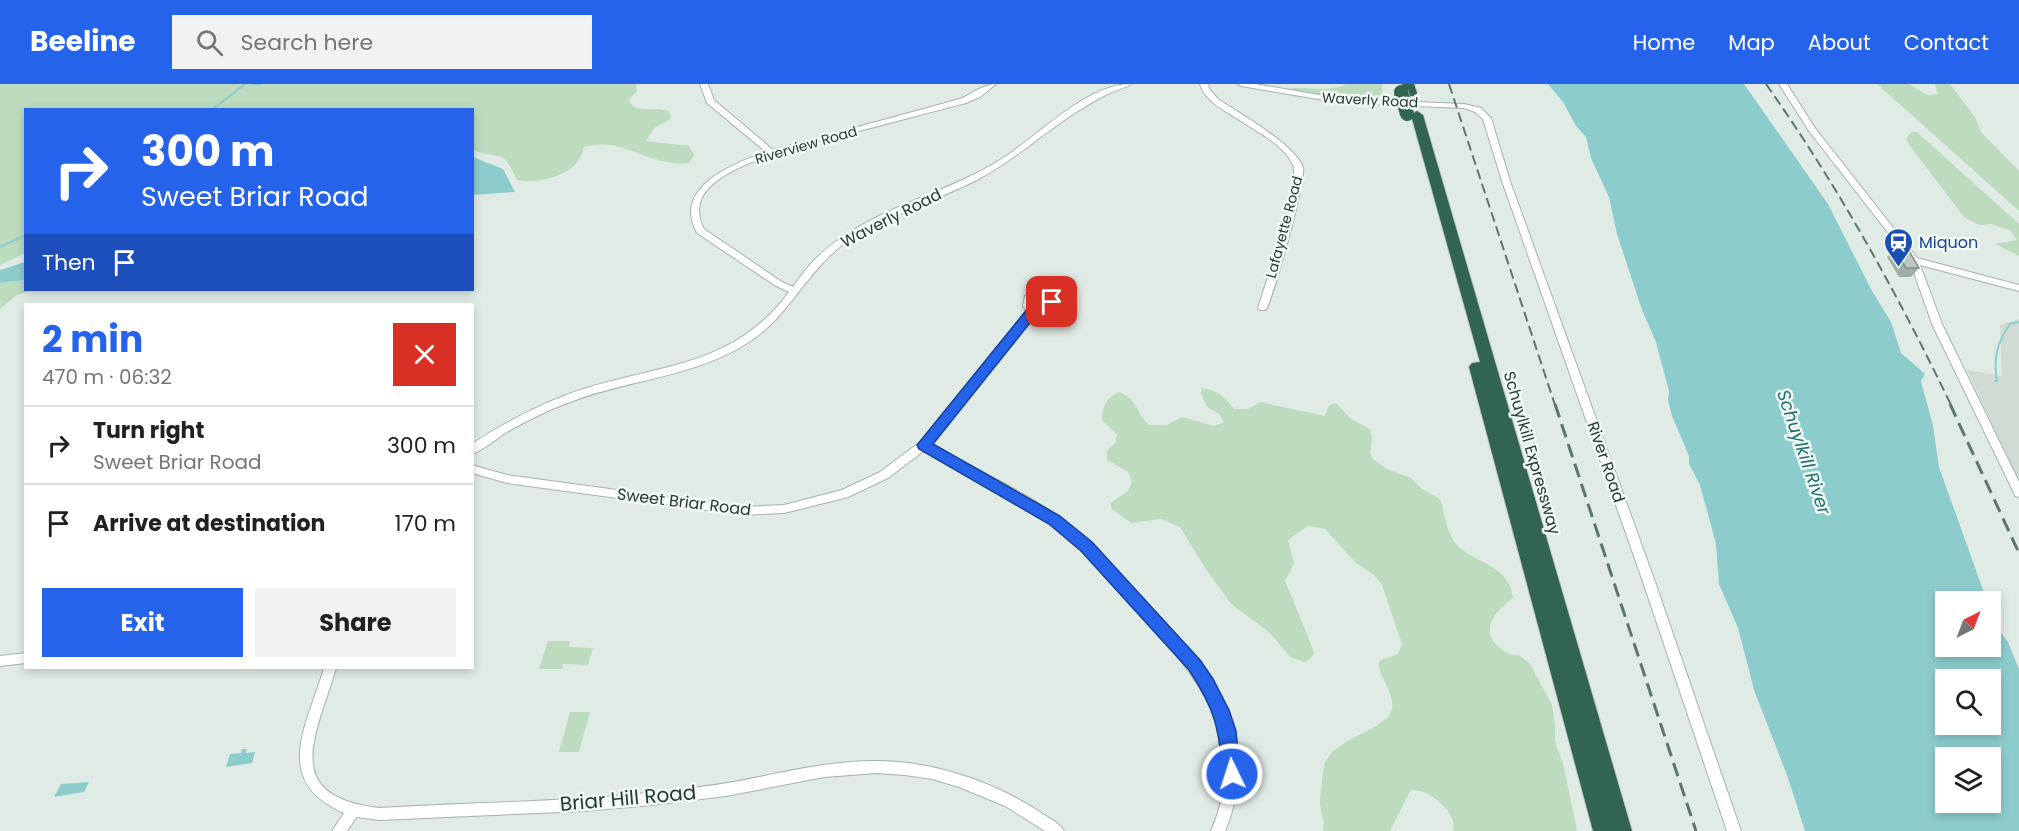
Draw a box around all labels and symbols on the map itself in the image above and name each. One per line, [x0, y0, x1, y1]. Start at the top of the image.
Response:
street label: Waverly Road [1321, 87, 1419, 113]
street label: Riverview Road [753, 121, 859, 169]
street label: Lafayette Road [1261, 174, 1307, 280]
street label: Waverly Road [837, 183, 945, 253]
station icon: Miquon [1882, 226, 1914, 268]
place label: Miquon [1919, 231, 1978, 254]
pin [1026, 276, 1077, 327]
street label: Schuylkill Expressway [1498, 369, 1566, 537]
water label: Schuylkill River [1771, 386, 1837, 519]
street label: River Road [1581, 418, 1631, 506]
street label: Sweet Briar Road [616, 482, 752, 522]
north arrow [1935, 591, 2001, 657]
position arrow [1200, 742, 1264, 806]
street label: Briar Hill Road [559, 778, 697, 818]

